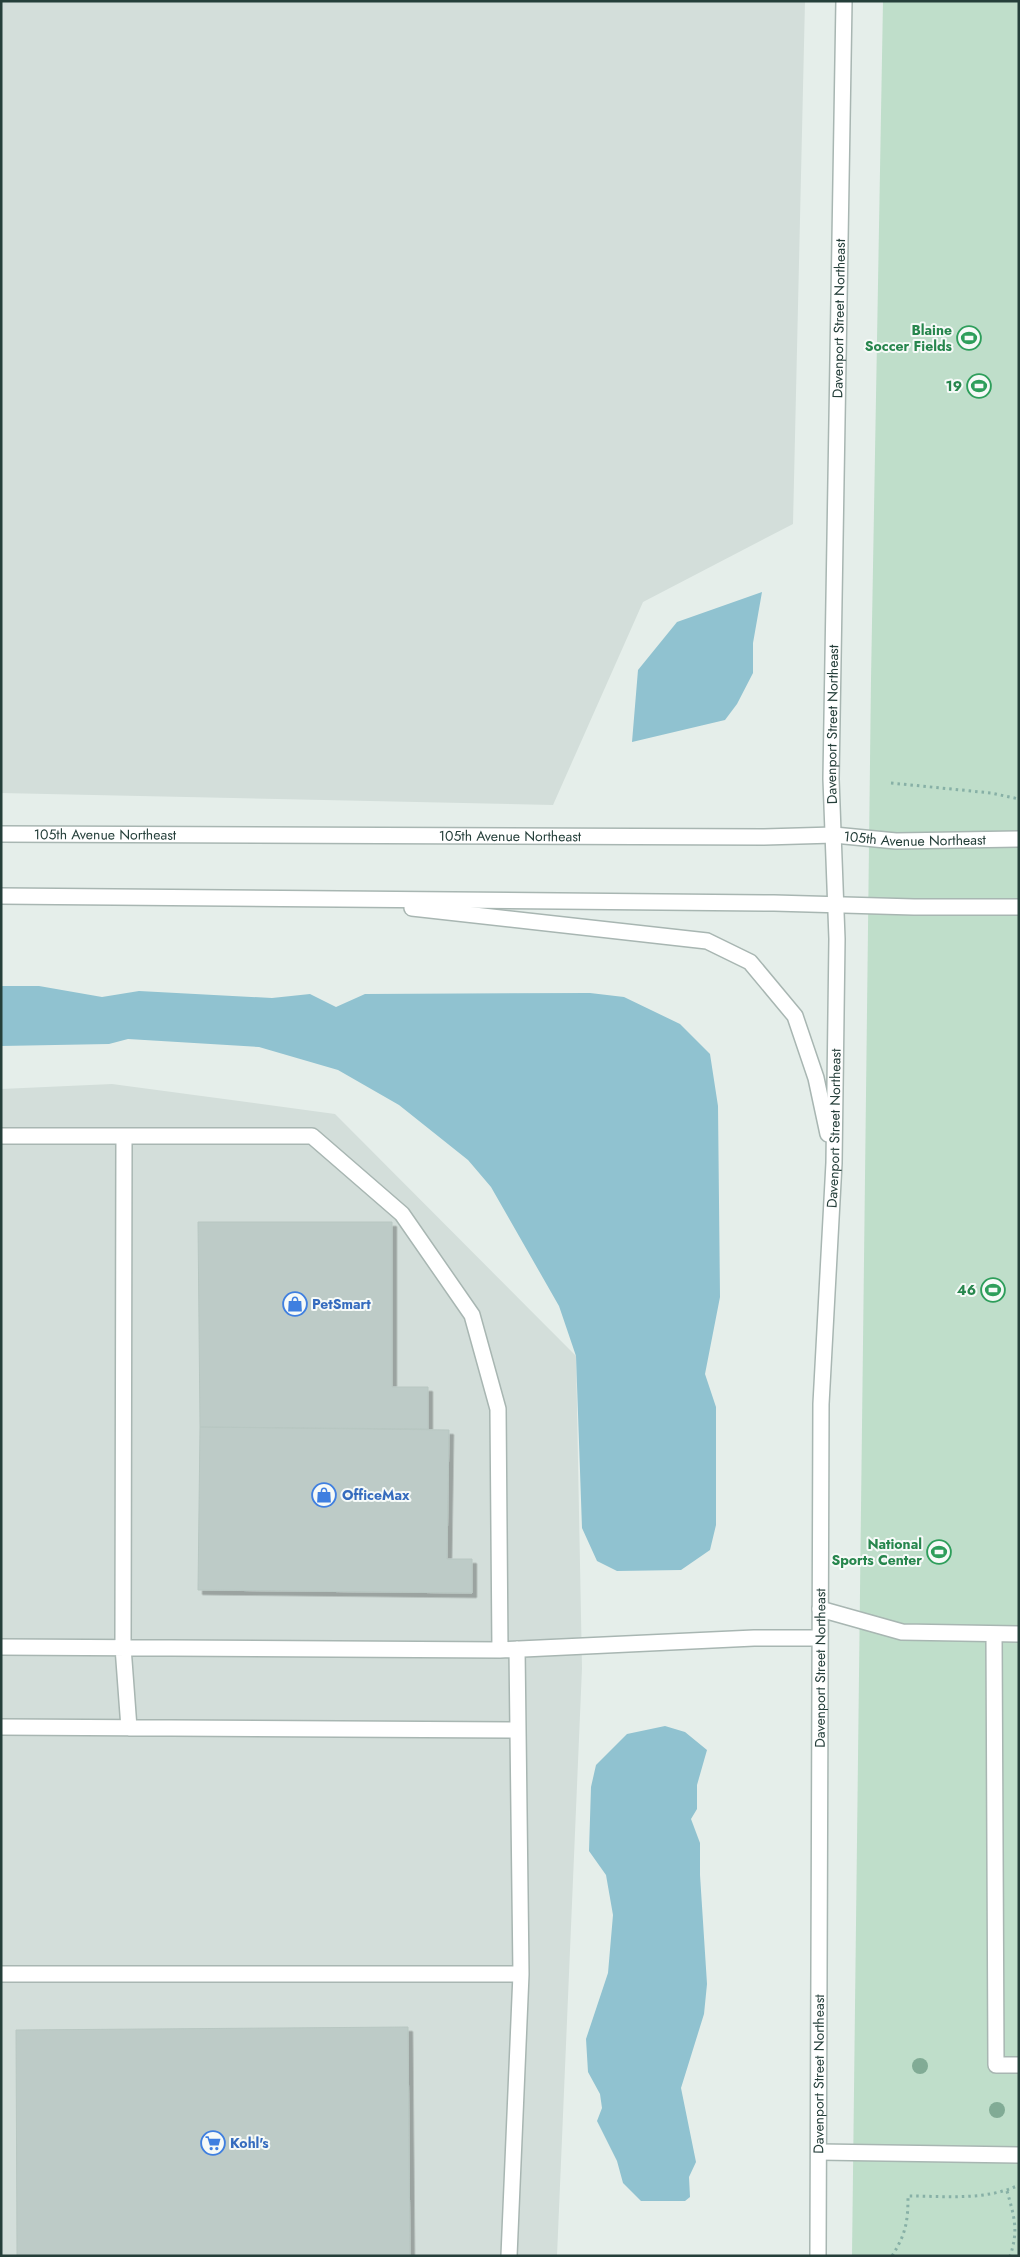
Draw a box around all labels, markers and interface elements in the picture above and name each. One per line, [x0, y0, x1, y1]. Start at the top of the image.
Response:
street label: Davenport Street Northeast [827, 238, 850, 398]
place label: Blaine Soccer Fields [865, 320, 953, 356]
sports icon: Blaine Soccer Fields [956, 325, 982, 351]
sports icon: 19 [966, 373, 992, 399]
place label: 19 [946, 376, 962, 396]
street label: Davenport Street Northeast [821, 644, 843, 805]
street label: 105th Avenue Northeast [34, 824, 177, 845]
street label: 105th Avenue Northeast [439, 826, 582, 846]
street label: 105th Avenue Northeast [843, 826, 987, 851]
street label: Davenport Street Northeast [822, 1048, 846, 1209]
sports icon: 46 [980, 1277, 1006, 1303]
place label: 46 [957, 1280, 976, 1300]
shop icon: PetSmart [282, 1291, 308, 1317]
place label: PetSmart [312, 1294, 371, 1314]
shop icon: OfficeMax [311, 1482, 337, 1508]
place label: OfficeMax [342, 1485, 410, 1505]
place label: National Sports Center [831, 1534, 922, 1570]
sports icon: National Sports Center [926, 1539, 952, 1565]
street label: Davenport Street Northeast [810, 1588, 830, 1748]
street label: Davenport Street Northeast [808, 1994, 829, 2154]
supermarket icon: Kohl's [200, 2130, 226, 2156]
place label: Kohl's [230, 2133, 269, 2153]

